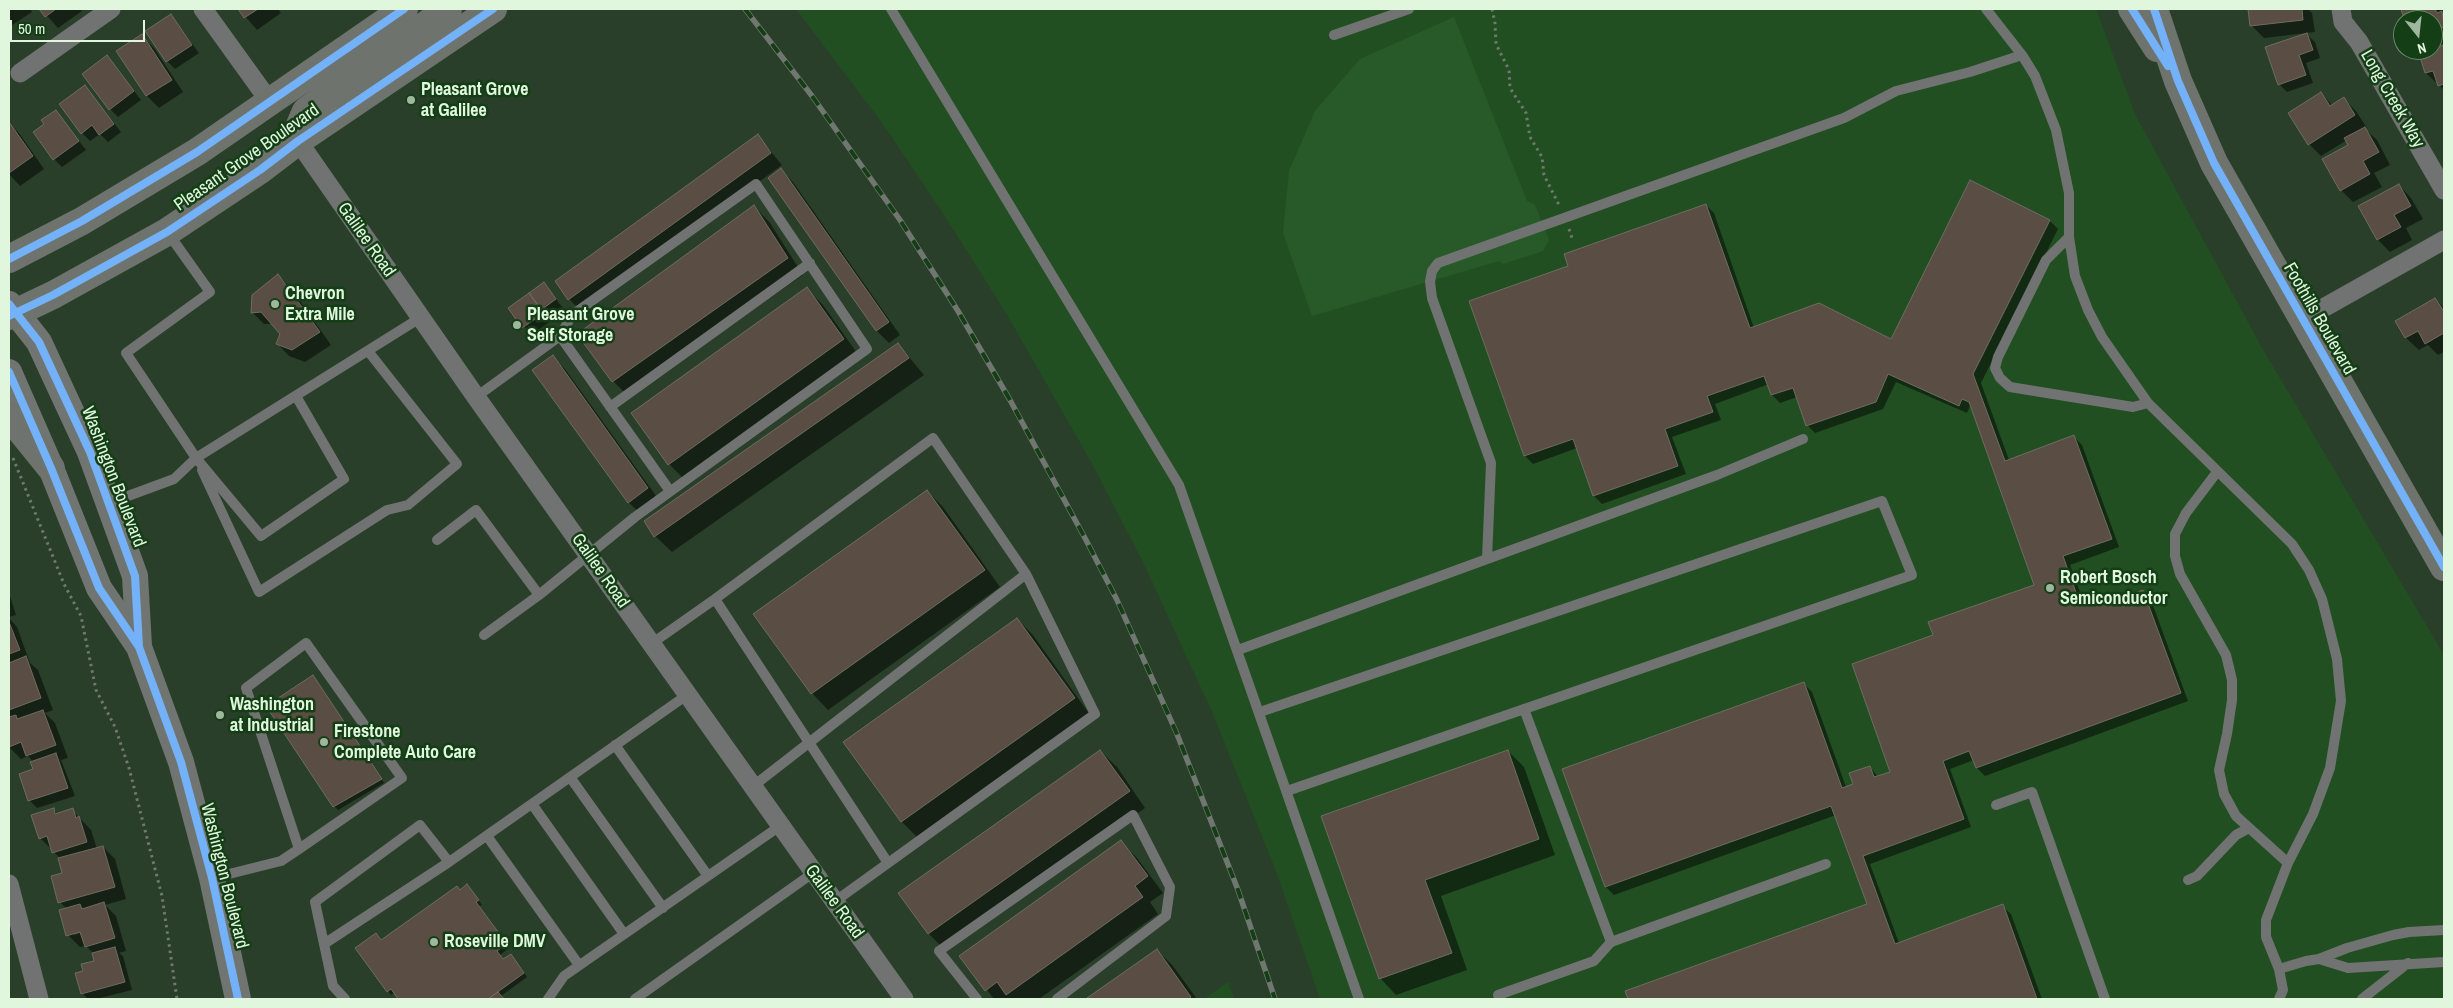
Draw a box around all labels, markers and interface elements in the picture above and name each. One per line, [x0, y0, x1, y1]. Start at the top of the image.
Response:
scale bar [12, 10, 148, 42]
north arrow [2393, 10, 2443, 60]
text: 50 m [18, 18, 45, 39]
text: N [2415, 39, 2428, 58]
street label: Long Creek Way [2355, 46, 2429, 152]
place label: Pleasant Grove at Galilee [421, 79, 528, 122]
marker: Pleasant Grove at Galilee [405, 94, 417, 106]
street label: Pleasant Grove Boulevard [170, 100, 324, 216]
street label: Galilee Road [332, 199, 400, 281]
street label: Foothills Boulevard [2278, 259, 2360, 379]
place label: Chevron Extra Mile [285, 283, 355, 326]
marker: Chevron Extra Mile [269, 298, 281, 310]
place label: Pleasant Grove Self Storage [527, 304, 634, 346]
marker: Pleasant Grove Self Storage [511, 319, 523, 331]
street label: Washington Boulevard [76, 404, 150, 550]
street label: Galilee Road [566, 530, 634, 612]
place label: Robert Bosch Semiconductor [2060, 567, 2167, 610]
marker: Robert Bosch Semiconductor [2044, 582, 2056, 594]
place label: Washington at Industrial [230, 694, 314, 736]
marker: Washington at Industrial [214, 709, 226, 721]
place label: Firestone Complete Auto Care [334, 721, 476, 764]
marker: Firestone Complete Auto Care [318, 736, 330, 748]
street label: Washington Boulevard [196, 801, 252, 951]
street label: Galilee Road [800, 861, 868, 943]
place label: Roseville DMV [444, 931, 546, 953]
marker: Roseville DMV [428, 936, 440, 948]

